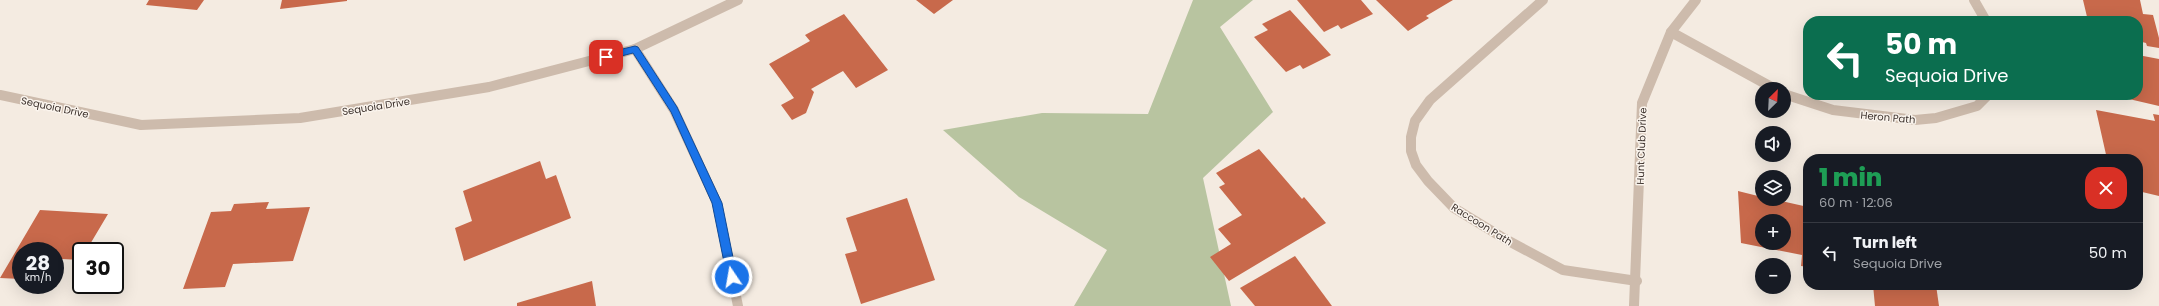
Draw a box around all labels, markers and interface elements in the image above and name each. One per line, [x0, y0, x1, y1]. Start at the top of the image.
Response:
text: 50 m [1885, 25, 1957, 64]
icon: left [1819, 32, 1871, 84]
pin [589, 40, 623, 74]
icon: arrive [595, 46, 617, 68]
text: Sequoia Drive [1885, 63, 2008, 88]
north arrow [1755, 82, 1791, 118]
map controls [1755, 82, 1791, 294]
street label: Sequoia Drive [20, 93, 90, 122]
street label: Sequoia Drive [341, 94, 411, 119]
street label: Hunt Club Drive [1633, 107, 1650, 185]
street label: Heron Path [1860, 108, 1916, 127]
button: sound [1755, 126, 1791, 162]
text: 1 min [1819, 161, 1882, 194]
button: close [2085, 167, 2127, 209]
button: layers [1755, 170, 1791, 206]
text: 60 m · 12:06 [1819, 193, 1893, 212]
street label: Raccoon Path [1448, 200, 1515, 249]
button: + [1755, 214, 1791, 250]
text: Turn left [1853, 232, 1917, 253]
speed limit sign: 30 [72, 242, 124, 294]
icon: left [1819, 242, 1841, 264]
text: 50 m [2089, 242, 2127, 263]
text: 28 [26, 249, 50, 277]
text: Sequoia Drive [1853, 254, 1942, 273]
position arrow [711, 256, 753, 298]
button: − [1755, 258, 1791, 294]
text: km/h [25, 270, 51, 285]

